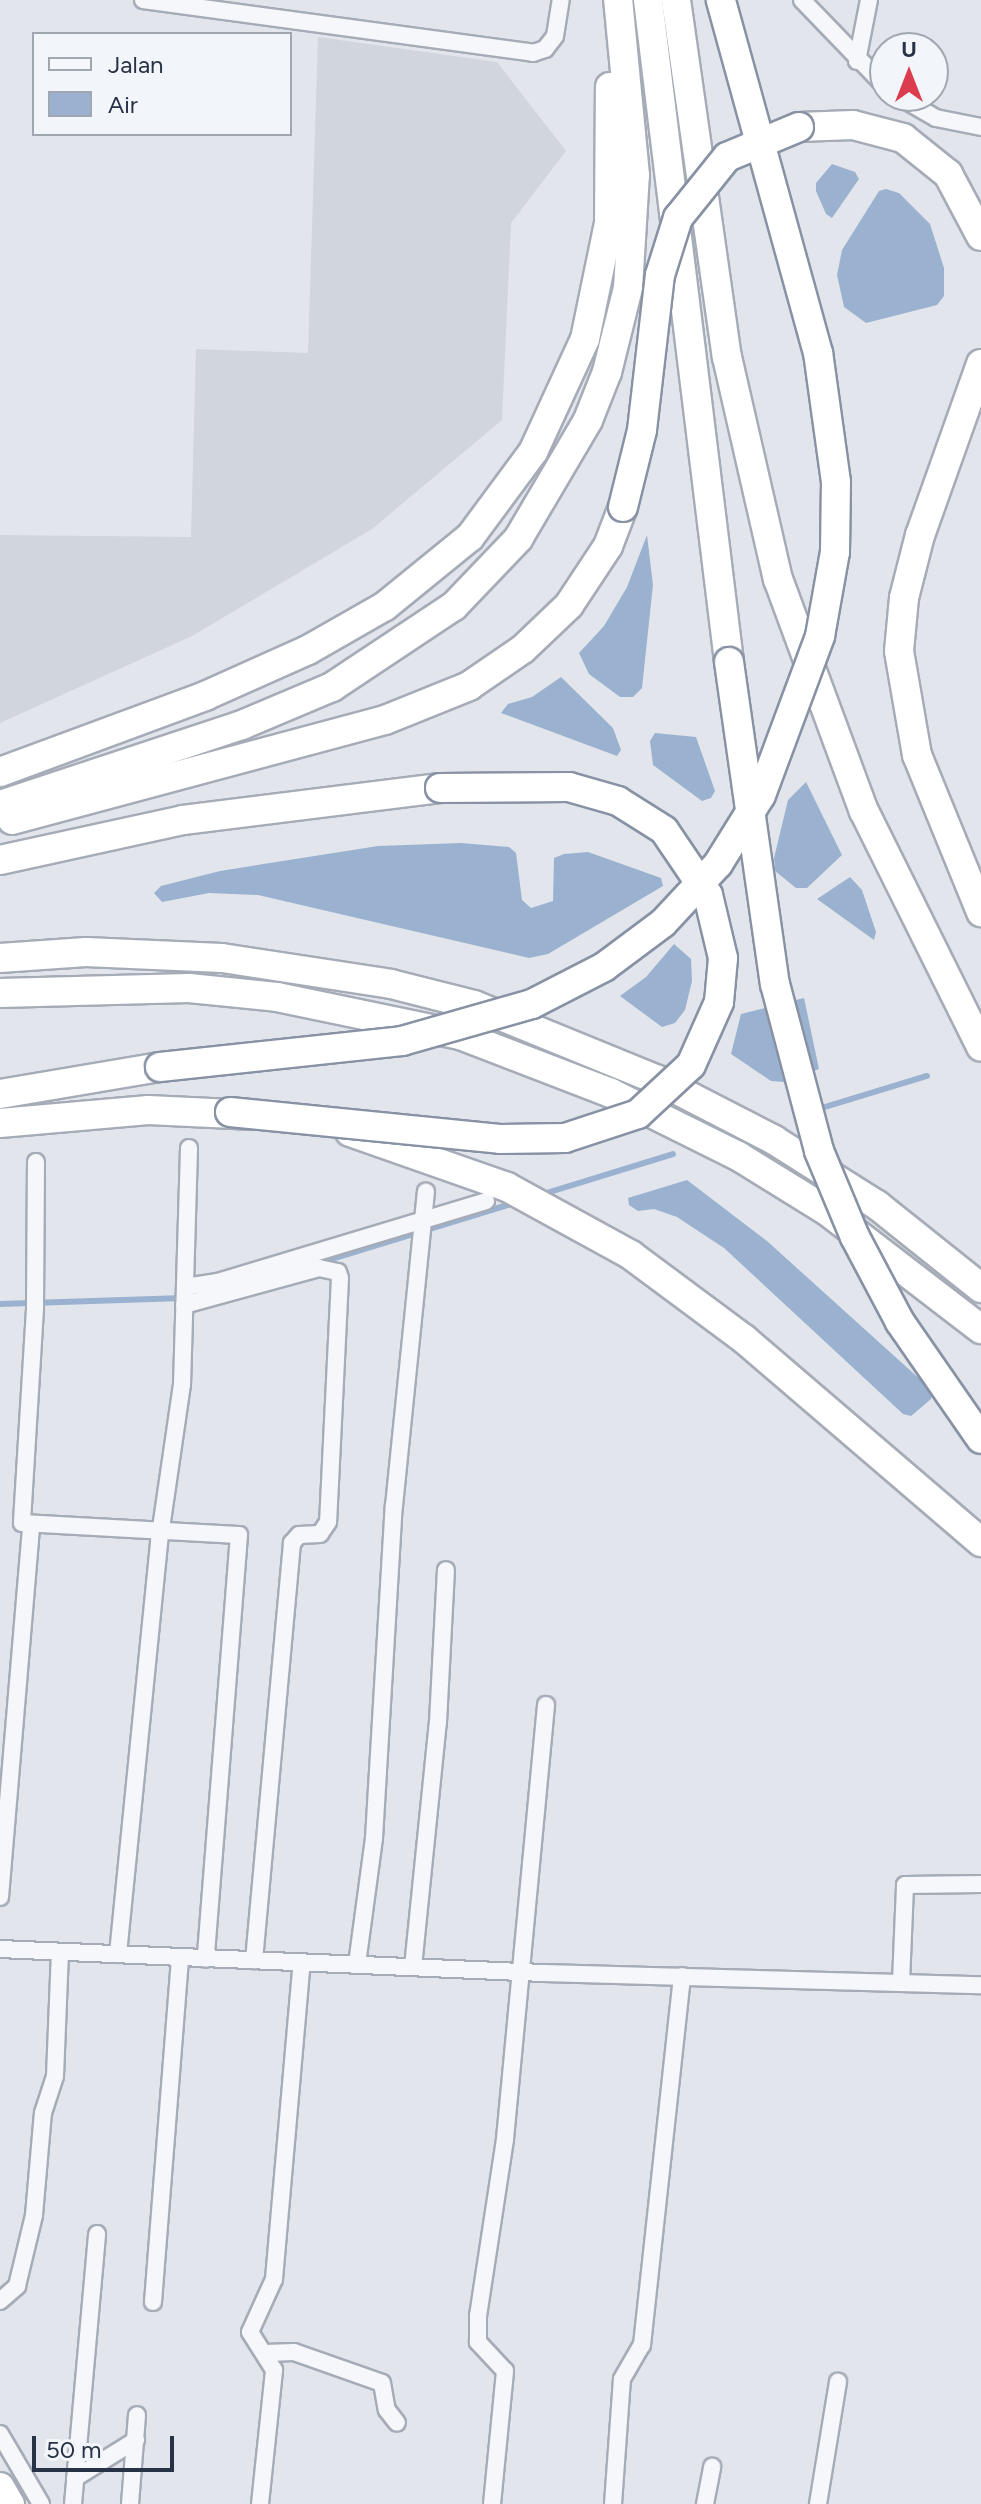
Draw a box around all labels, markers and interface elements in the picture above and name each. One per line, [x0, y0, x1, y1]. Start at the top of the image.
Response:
legend [32, 32, 292, 136]
north arrow [869, 32, 949, 112]
text: U [901, 36, 917, 63]
text: Jalan [108, 50, 164, 79]
text: Air [108, 90, 138, 119]
scale bar [36, 2420, 178, 2470]
text: 50 m [46, 2435, 102, 2464]

